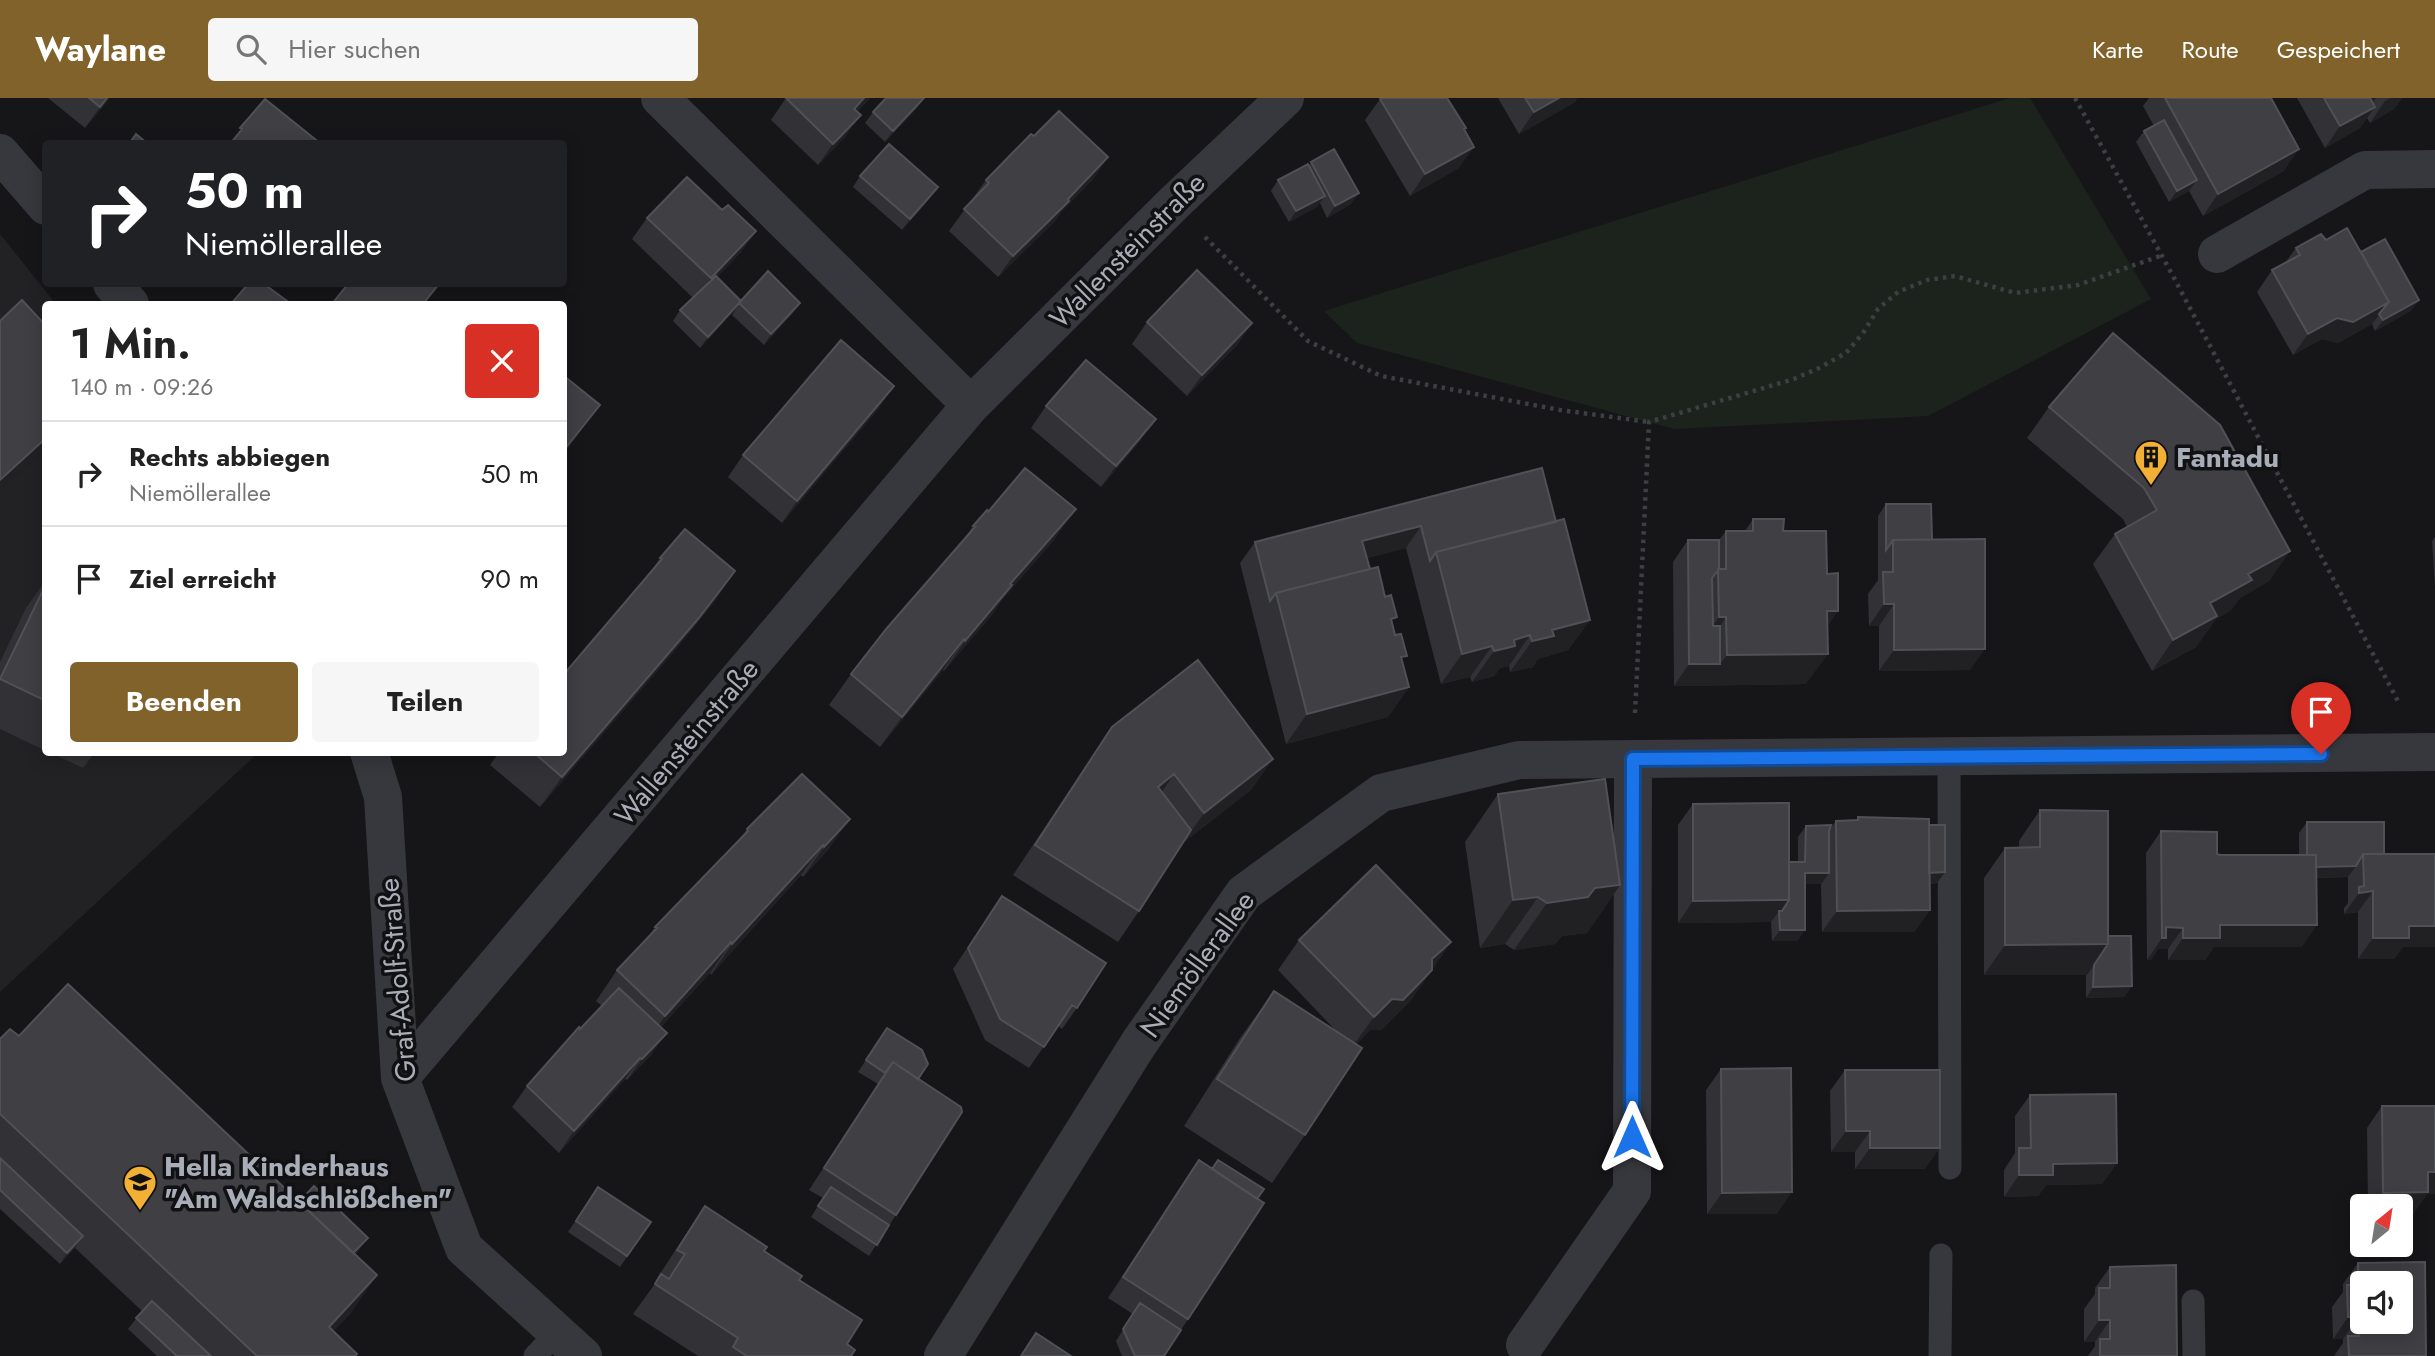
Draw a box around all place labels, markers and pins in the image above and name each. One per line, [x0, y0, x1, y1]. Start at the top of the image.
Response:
place label: Fantadu [2176, 437, 2279, 478]
building icon: Fantadu [2132, 438, 2170, 487]
pin [2291, 682, 2351, 754]
place label: Hella Kinderhaus "Am Waldschlößchen" [164, 1146, 452, 1219]
school or university icon: Hella Kinderhaus "Am Waldschlößchen" [121, 1163, 159, 1212]

